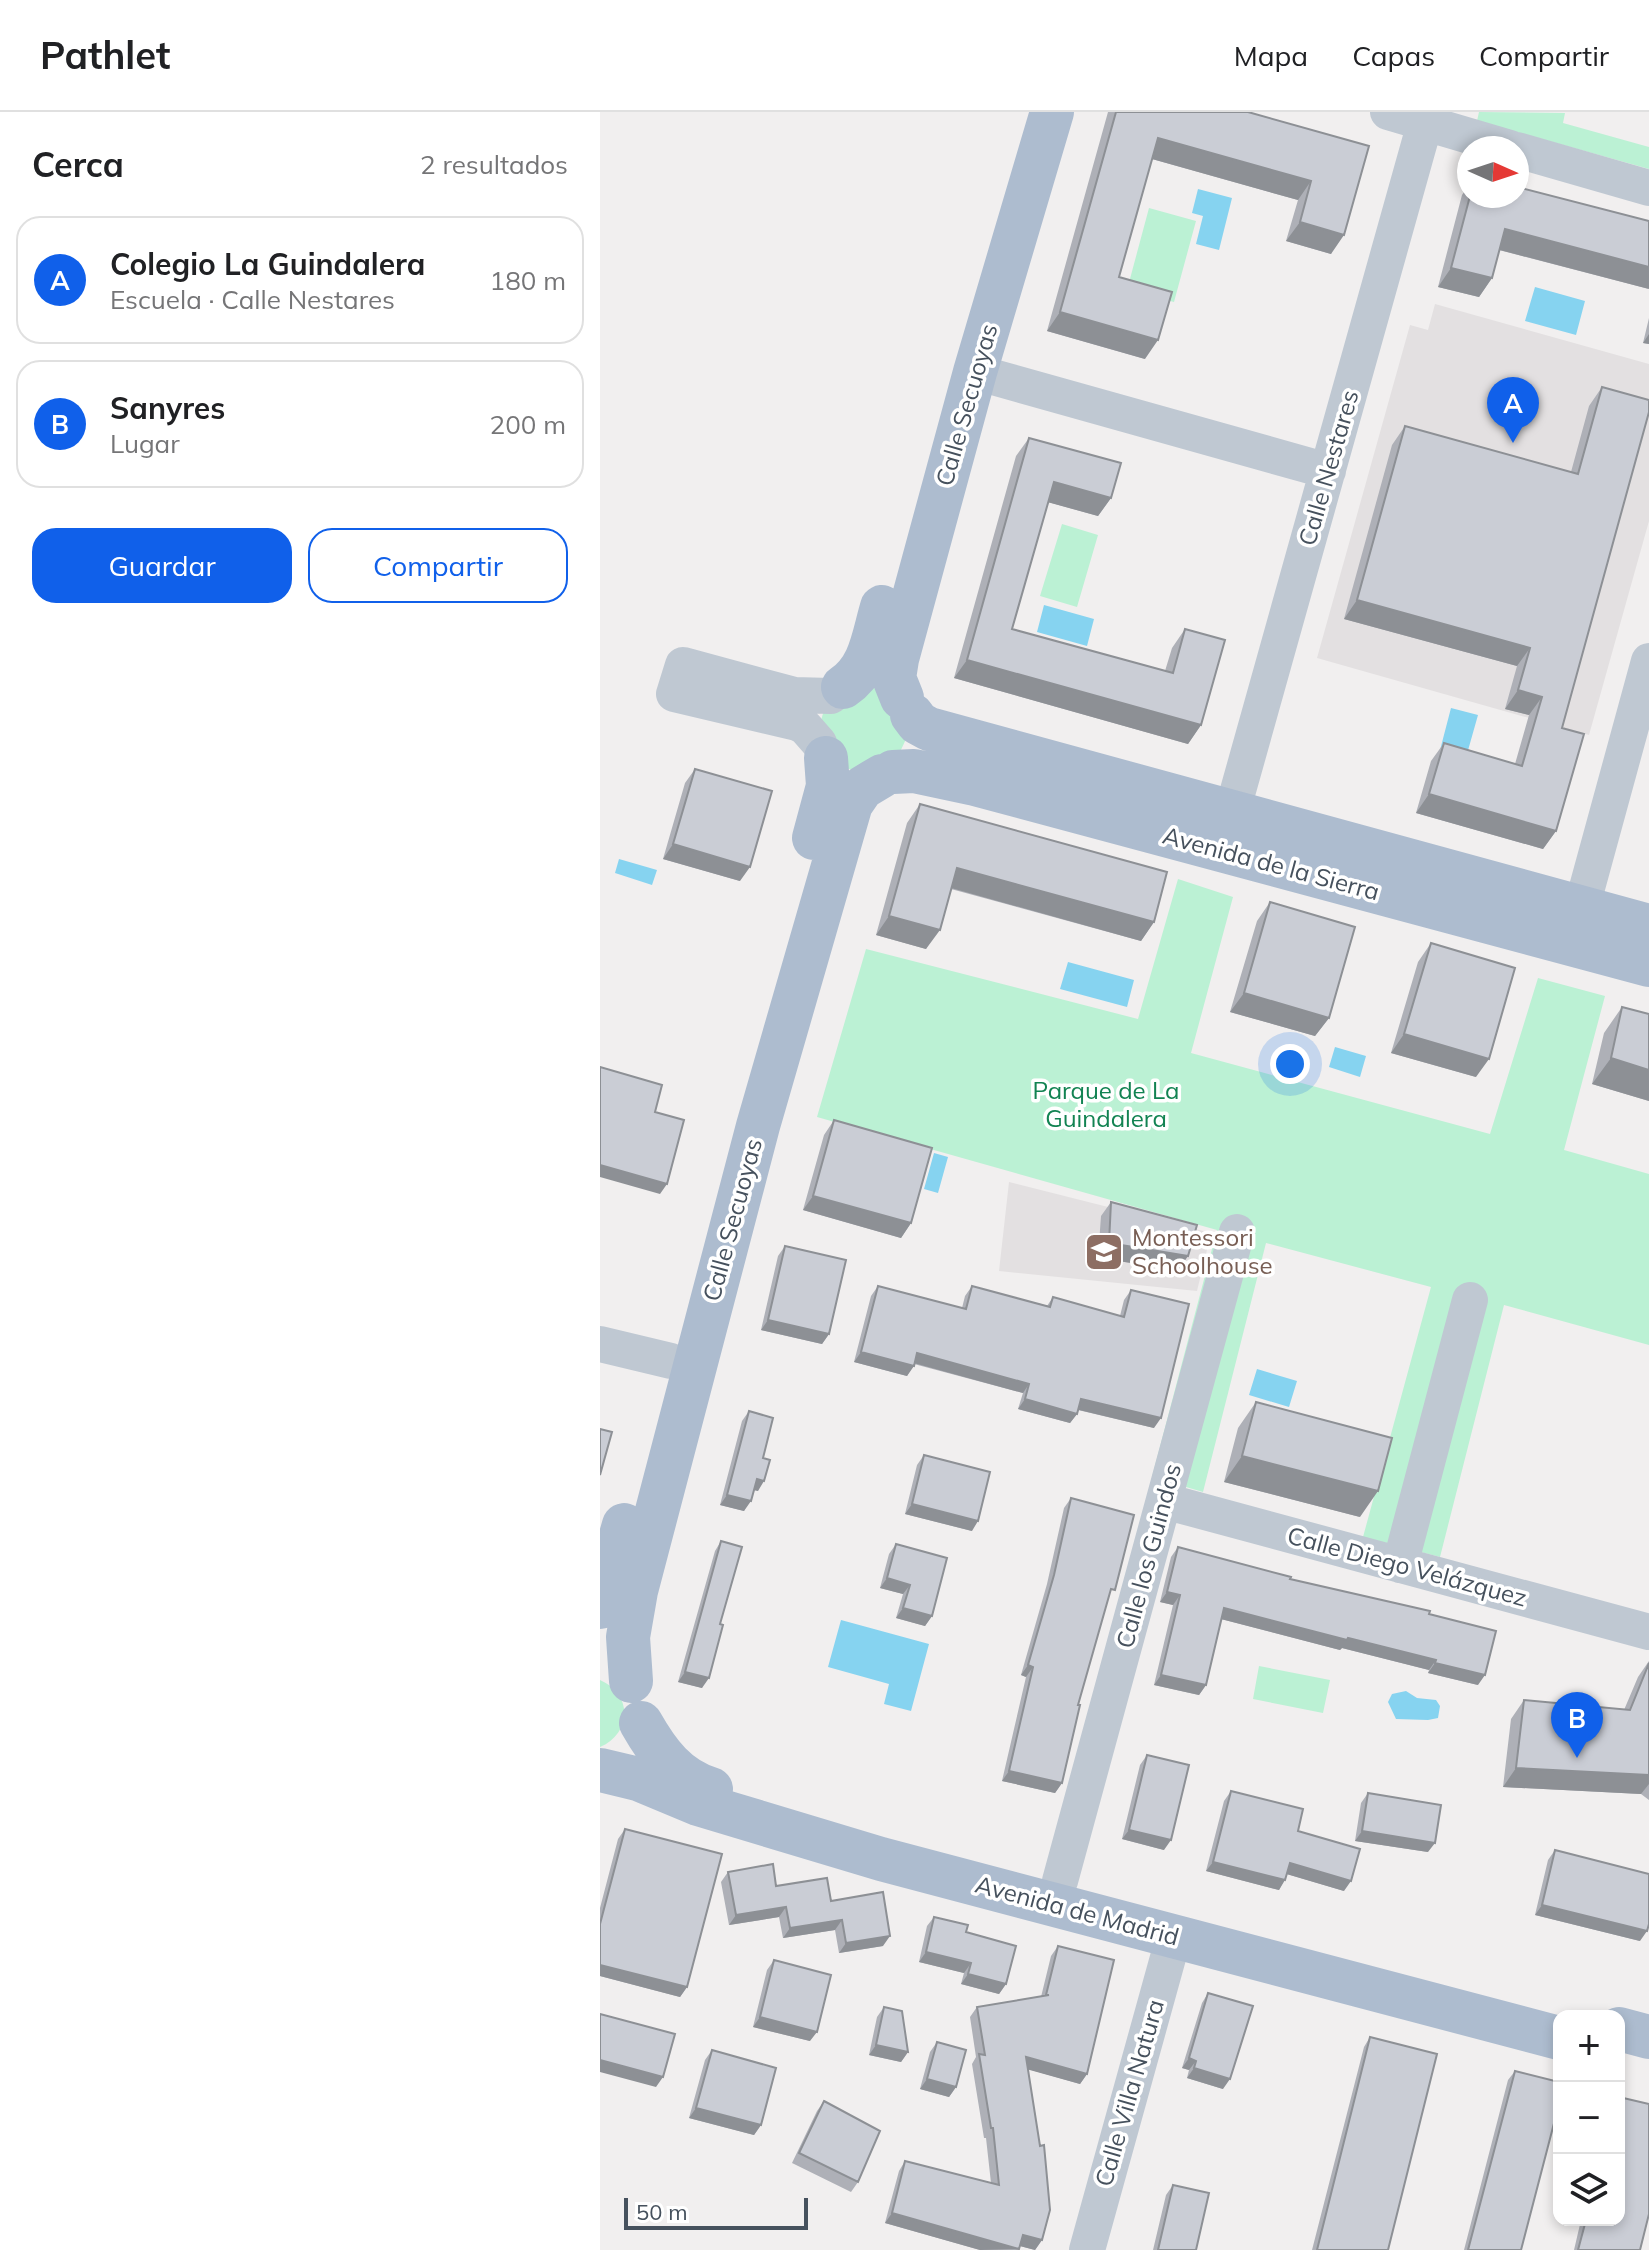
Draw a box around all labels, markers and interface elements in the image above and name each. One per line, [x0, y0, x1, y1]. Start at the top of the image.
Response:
text: Pathlet [40, 31, 170, 79]
text: Mapa [1234, 38, 1308, 73]
text: Capas [1352, 38, 1435, 73]
text: Compartir [1479, 38, 1609, 73]
north arrow [1457, 136, 1529, 208]
text: Cerca [32, 143, 124, 186]
text: 2 resultados [420, 148, 568, 181]
text: Colegio La Guindalera [110, 245, 425, 283]
text: A [50, 264, 70, 297]
text: 180 m [490, 264, 566, 297]
text: Escuela · Calle Nestares [110, 283, 395, 316]
street label: Calle Secuoyas [929, 320, 1004, 489]
pin: A [1487, 377, 1539, 443]
street label: Calle Nestares [1292, 387, 1365, 549]
text: Sanyres [110, 389, 225, 427]
text: B [51, 408, 69, 441]
text: 200 m [490, 408, 566, 441]
text: Lugar [110, 427, 180, 460]
button: Guardar [32, 528, 292, 603]
button: Compartir [308, 528, 568, 603]
street label: Avenida de la Sierra [1160, 820, 1383, 906]
your location [1270, 1044, 1310, 1084]
park label: Parque de La Guindalera [1033, 1075, 1179, 1133]
street label: Calle Secuoyas [696, 1135, 768, 1304]
place label: Montessori Schoolhouse [1132, 1222, 1273, 1280]
school or university icon: Montessori Schoolhouse [1083, 1231, 1125, 1273]
street label: Calle los Guindos [1109, 1460, 1187, 1651]
street label: Calle Diego Velázquez [1284, 1520, 1530, 1612]
pin: B [1551, 1692, 1603, 1758]
street label: Avenida de Madrid [972, 1868, 1182, 1952]
street label: Calle Villa Natura [1088, 1996, 1170, 2190]
map controls [1553, 2010, 1625, 2226]
button: + [1553, 2010, 1625, 2082]
button: − [1553, 2082, 1625, 2154]
button: layers [1553, 2154, 1625, 2226]
scale bar [624, 2194, 808, 2230]
text: 50 m [636, 2198, 687, 2226]

